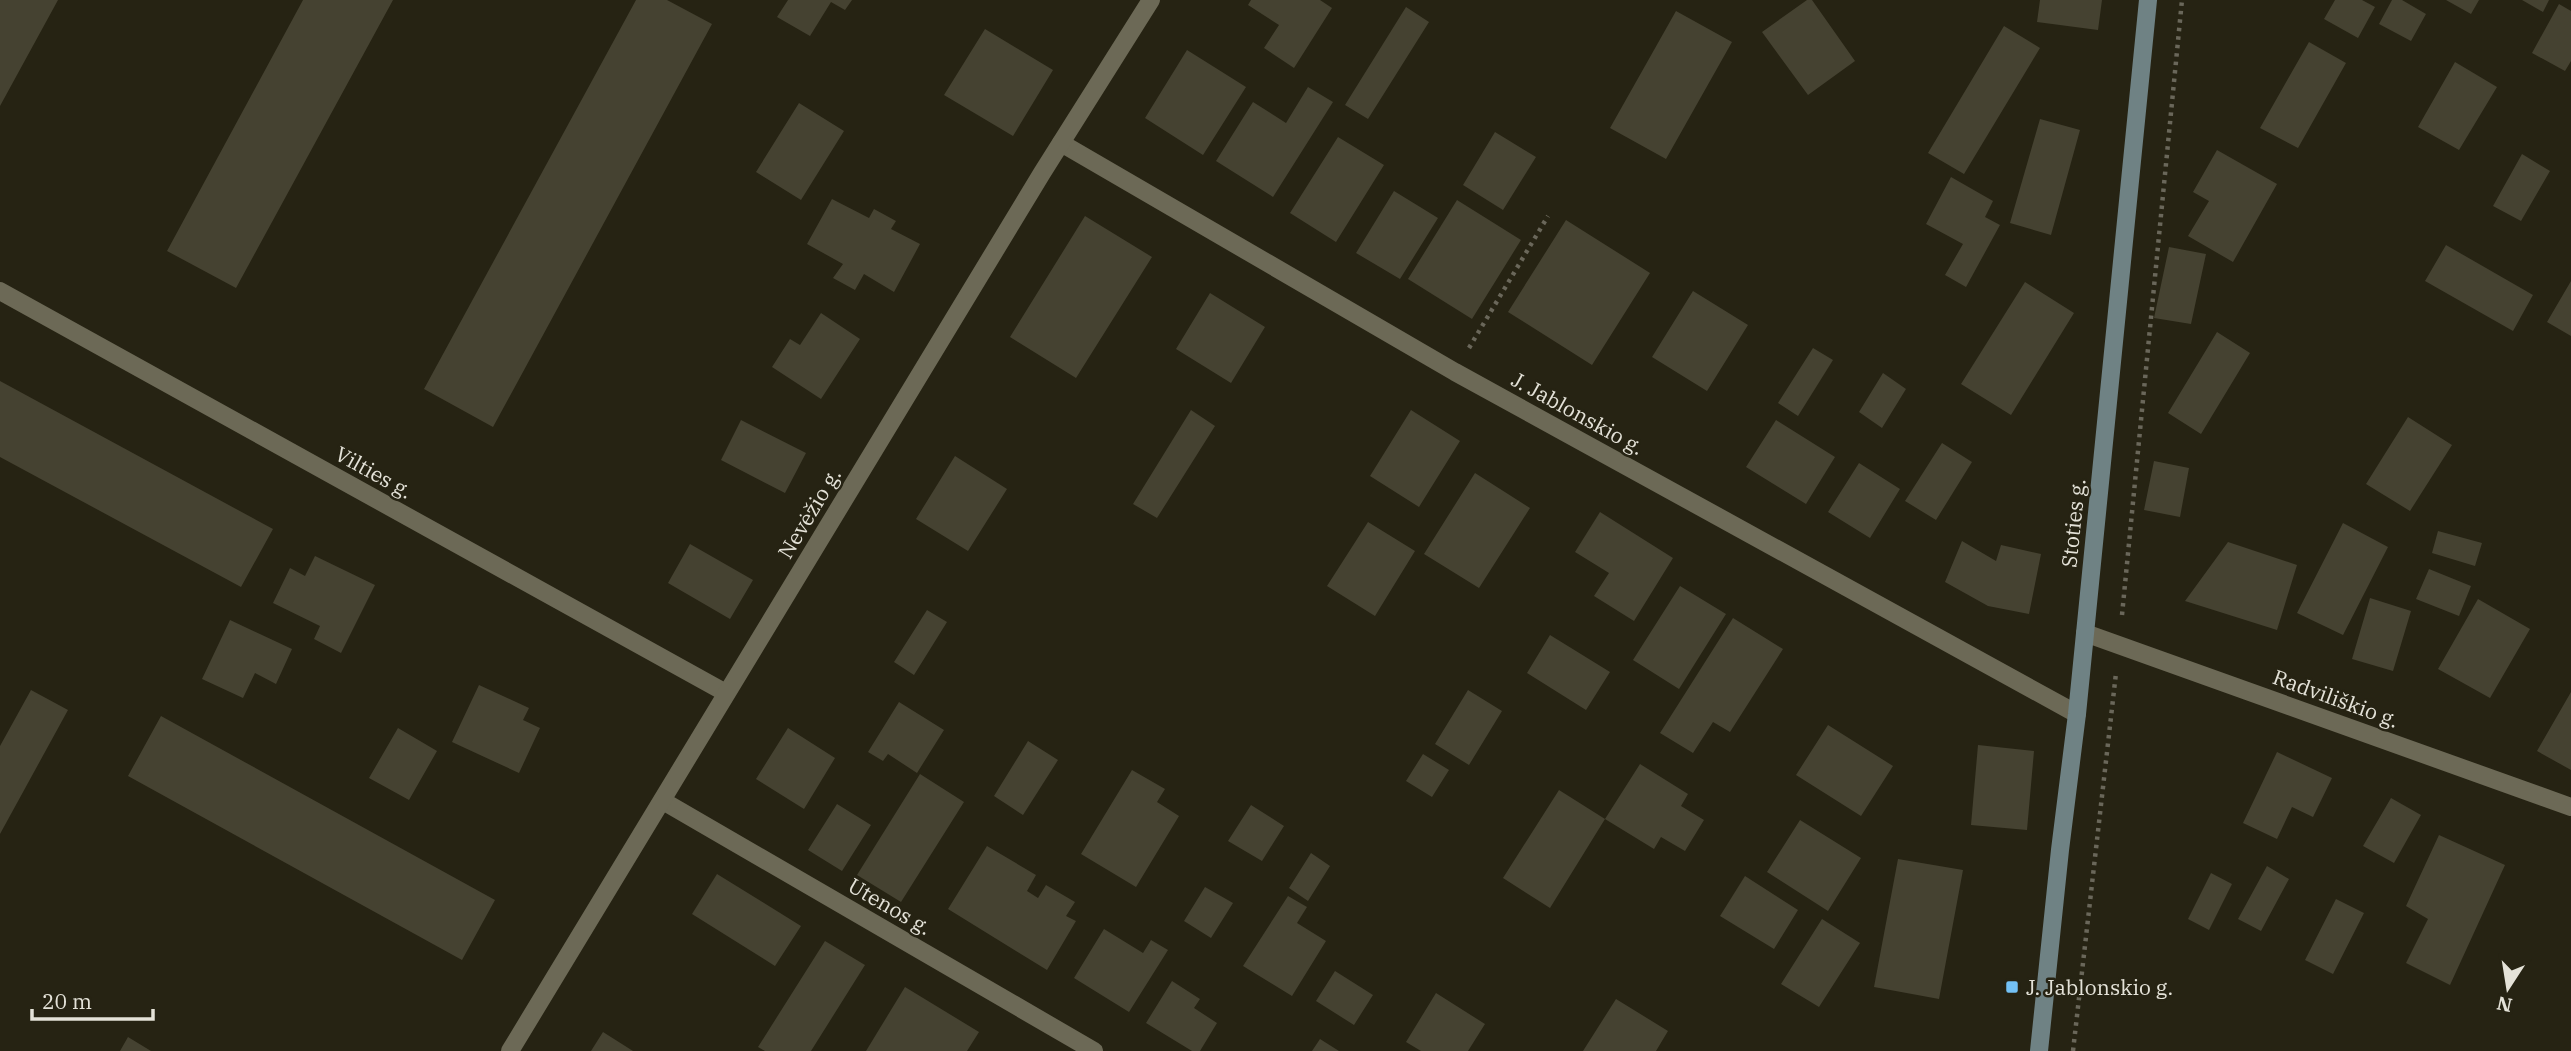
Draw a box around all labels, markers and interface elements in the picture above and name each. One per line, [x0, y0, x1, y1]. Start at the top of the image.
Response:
street label: J. Jablonskio g. [1507, 365, 1649, 461]
street label: Vilties g. [330, 439, 418, 505]
street label: Nevėžio g. [771, 463, 847, 563]
street label: Stoties g. [2054, 477, 2092, 569]
street label: Radviliškio g. [2269, 662, 2403, 734]
street label: Utenos g. [843, 871, 937, 941]
north arrow [2473, 953, 2543, 1023]
place label: J. Jablonskio g. [2026, 973, 2173, 1001]
scale bar [32, 978, 152, 1022]
marker: J. Jablonskio g. [2004, 979, 2020, 995]
text: 20 m [42, 987, 92, 1015]
text: N [2495, 991, 2514, 1018]

